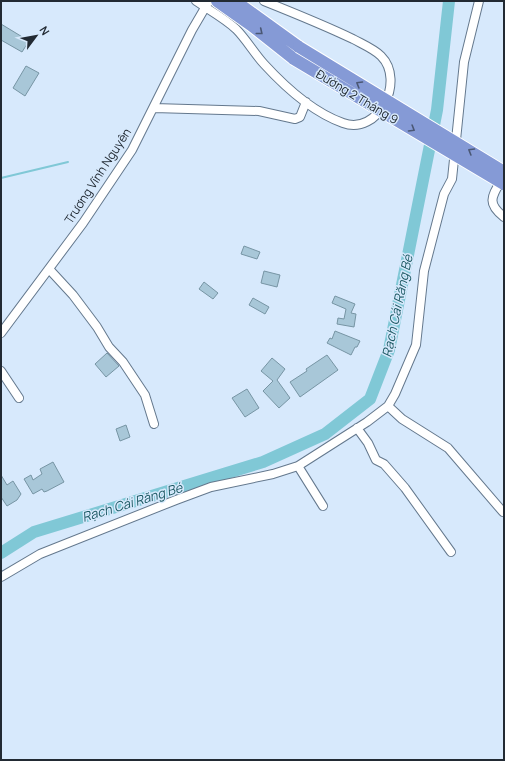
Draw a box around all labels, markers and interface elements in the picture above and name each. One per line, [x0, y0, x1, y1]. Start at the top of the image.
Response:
north arrow [16, 16, 56, 56]
text: N [36, 23, 53, 38]
one-way arrow [255, 27, 262, 34]
street label: Đường 2 Tháng 9 [313, 65, 402, 128]
one-way arrow [356, 81, 363, 89]
street label: Trương Vĩnh Nguyên [60, 125, 135, 227]
one-way arrow [408, 125, 415, 132]
one-way arrow [468, 149, 475, 156]
water label: Rạch Cái Răng Bé [377, 252, 417, 359]
water label: Rạch Cái Răng Bé [80, 478, 186, 526]

